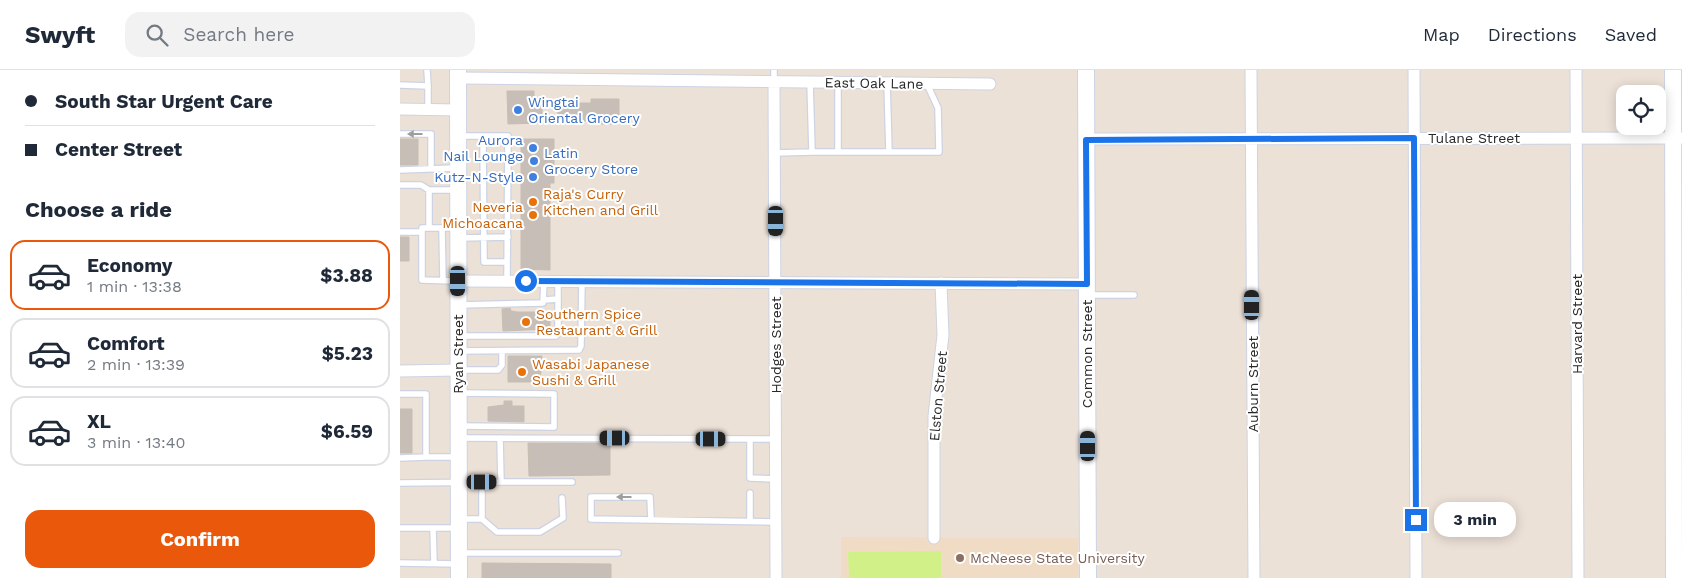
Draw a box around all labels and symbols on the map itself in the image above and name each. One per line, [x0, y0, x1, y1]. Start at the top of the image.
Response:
street label: East Oak Lane [825, 74, 923, 92]
place label: Wingtai Oriental Grocery [528, 94, 640, 126]
marker: Wingtai Oriental Grocery [512, 104, 524, 116]
one-way arrow [407, 130, 423, 138]
street label: Tulane Street [1428, 130, 1520, 146]
place label: Aurora Nail Lounge [443, 132, 523, 164]
marker: Aurora Nail Lounge [527, 142, 539, 154]
place label: Latin Grocery Store [544, 145, 638, 177]
marker: Latin Grocery Store [528, 155, 540, 167]
place label: Kutz-N-Style [434, 169, 523, 185]
marker: Kutz-N-Style [527, 171, 539, 183]
place label: Raja's Curry Kitchen and Grill [543, 186, 659, 218]
marker: Raja's Curry Kitchen and Grill [527, 196, 539, 208]
place label: Neveria Michoacana [442, 199, 523, 231]
car [768, 206, 783, 236]
marker: Neveria Michoacana [527, 209, 539, 221]
car [450, 266, 465, 296]
route start [515, 270, 537, 292]
street label: Harvard Street [1569, 274, 1585, 374]
car [1244, 290, 1259, 320]
street label: Hodges Street [768, 296, 784, 394]
street label: Common Street [1079, 300, 1095, 408]
place label: Southern Spice Restaurant & Grill [536, 306, 658, 338]
street label: Ryan Street [450, 314, 466, 394]
marker: Southern Spice Restaurant & Grill [520, 316, 532, 328]
street label: Auburn Street [1245, 336, 1261, 432]
street label: Elston Street [926, 350, 950, 442]
place label: Wasabi Japanese Sushi & Grill [532, 356, 650, 388]
marker: Wasabi Japanese Sushi & Grill [516, 366, 528, 378]
car [600, 431, 630, 446]
car [1080, 431, 1095, 461]
car [696, 432, 726, 447]
car [467, 475, 497, 490]
one-way arrow [616, 493, 632, 501]
callout: 3 min [1434, 502, 1516, 538]
route end [1405, 509, 1427, 531]
place label: McNeese State University [970, 550, 1145, 566]
marker: McNeese State University [954, 552, 966, 564]

